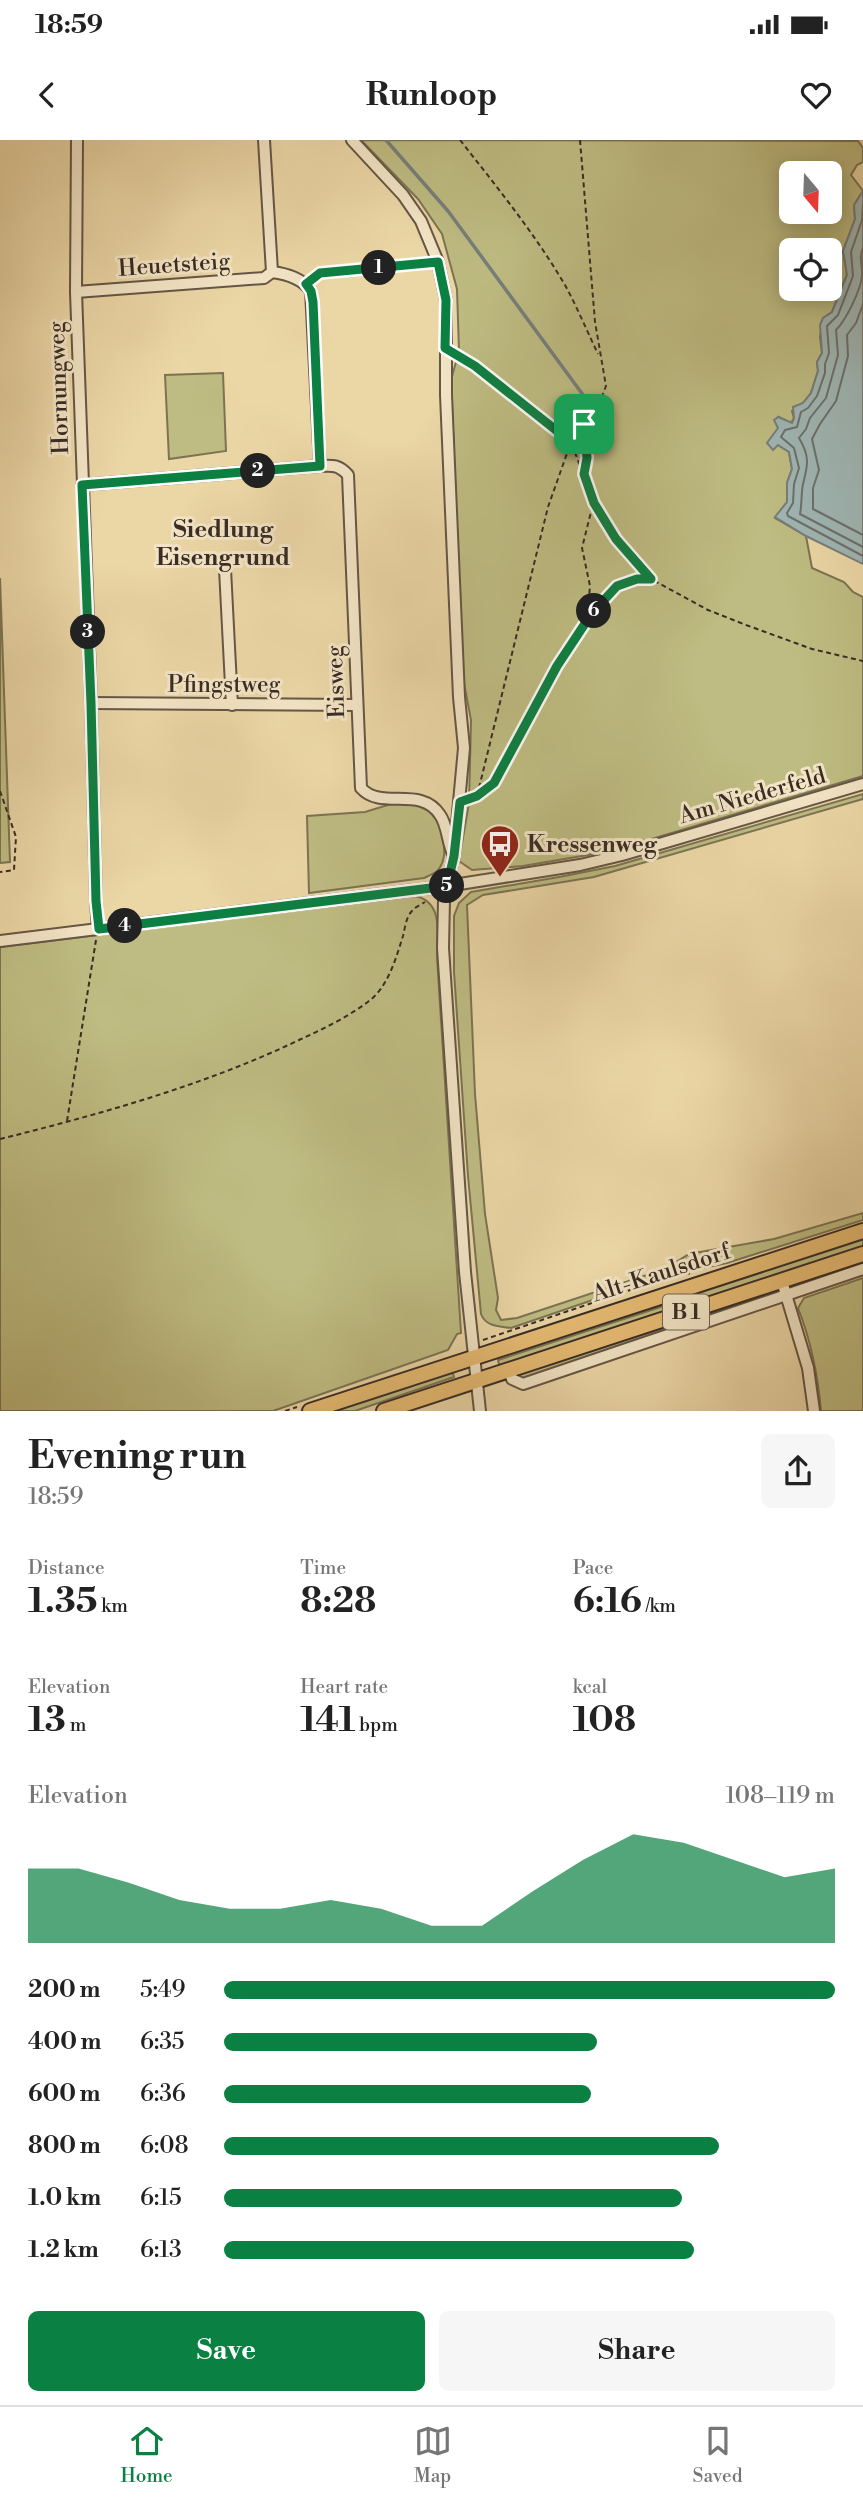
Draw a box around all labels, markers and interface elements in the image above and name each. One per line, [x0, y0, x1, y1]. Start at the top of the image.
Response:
text: 18:59 [35, 9, 103, 41]
text: Runloop [366, 75, 497, 115]
icon: back [28, 76, 66, 114]
icon: heart [797, 76, 835, 114]
north arrow [779, 161, 842, 224]
map controls [779, 161, 842, 301]
button: locate [779, 238, 842, 301]
street label: Heuetsteig [117, 247, 231, 283]
pin: 1 [362, 250, 396, 286]
text: 1 [374, 255, 383, 279]
street label: Hornungweg [43, 321, 75, 455]
pin [554, 394, 614, 454]
icon: arrive [565, 405, 603, 443]
pin: 2 [240, 454, 276, 488]
text: 2 [252, 458, 263, 482]
district label: Siedlung Eisengrund [156, 515, 290, 573]
pin: 6 [576, 594, 612, 629]
text: 6 [588, 598, 599, 622]
pin: 3 [70, 615, 106, 650]
text: 3 [82, 619, 93, 643]
street label: Eisweg [321, 645, 351, 719]
street label: Pfingstweg [167, 671, 281, 699]
street label: Am Niederfeld [675, 762, 829, 831]
bus stop icon: Kressenweg [479, 823, 521, 878]
place label: Kressenweg [527, 831, 658, 859]
pin: 5 [430, 868, 464, 904]
text: 5 [441, 873, 452, 897]
pin: 4 [108, 908, 142, 944]
text: 4 [118, 913, 131, 937]
street label: Alt-Kaulsdorf [588, 1237, 736, 1309]
road number: B 1 [663, 1294, 709, 1330]
text: Evening run [28, 1433, 246, 1480]
button: share [761, 1434, 835, 1508]
text: 18:59 [28, 1483, 83, 1511]
text: Distance [28, 1556, 105, 1580]
text: Time [300, 1556, 346, 1580]
text: Pace [573, 1556, 613, 1580]
text: 1.35 [28, 1580, 97, 1623]
text: 8:28 [300, 1580, 376, 1623]
text: 6:16 [573, 1580, 642, 1623]
text: km [97, 1594, 128, 1618]
text: /km [642, 1594, 676, 1618]
text: Elevation [28, 1675, 110, 1699]
text: Heart rate [300, 1675, 388, 1699]
text: kcal [573, 1675, 607, 1699]
text: 13 [28, 1699, 66, 1742]
text: 141 [300, 1699, 355, 1742]
text: 108 [573, 1699, 636, 1742]
text: m [66, 1713, 86, 1737]
text: bpm [355, 1713, 398, 1737]
text: Elevation [28, 1782, 128, 1810]
text: 108–119 m [726, 1782, 835, 1810]
text: 200 m [28, 1976, 100, 2004]
text: 5:49 [140, 1976, 186, 2004]
text: 400 m [28, 2028, 101, 2056]
text: 6:35 [140, 2028, 185, 2056]
text: 600 m [28, 2080, 101, 2108]
text: 6:36 [140, 2080, 186, 2108]
text: 800 m [28, 2132, 101, 2160]
text: 6:08 [140, 2132, 188, 2160]
text: 1.0 km [28, 2184, 101, 2212]
text: 6:15 [140, 2184, 182, 2212]
text: 1.2 km [28, 2236, 99, 2264]
text: 6:13 [140, 2236, 182, 2264]
button: Save [28, 2311, 425, 2391]
button: Share [439, 2311, 835, 2391]
tab: Home [120, 2422, 173, 2488]
tab: Map [414, 2422, 452, 2488]
tab: Saved [693, 2422, 742, 2488]

